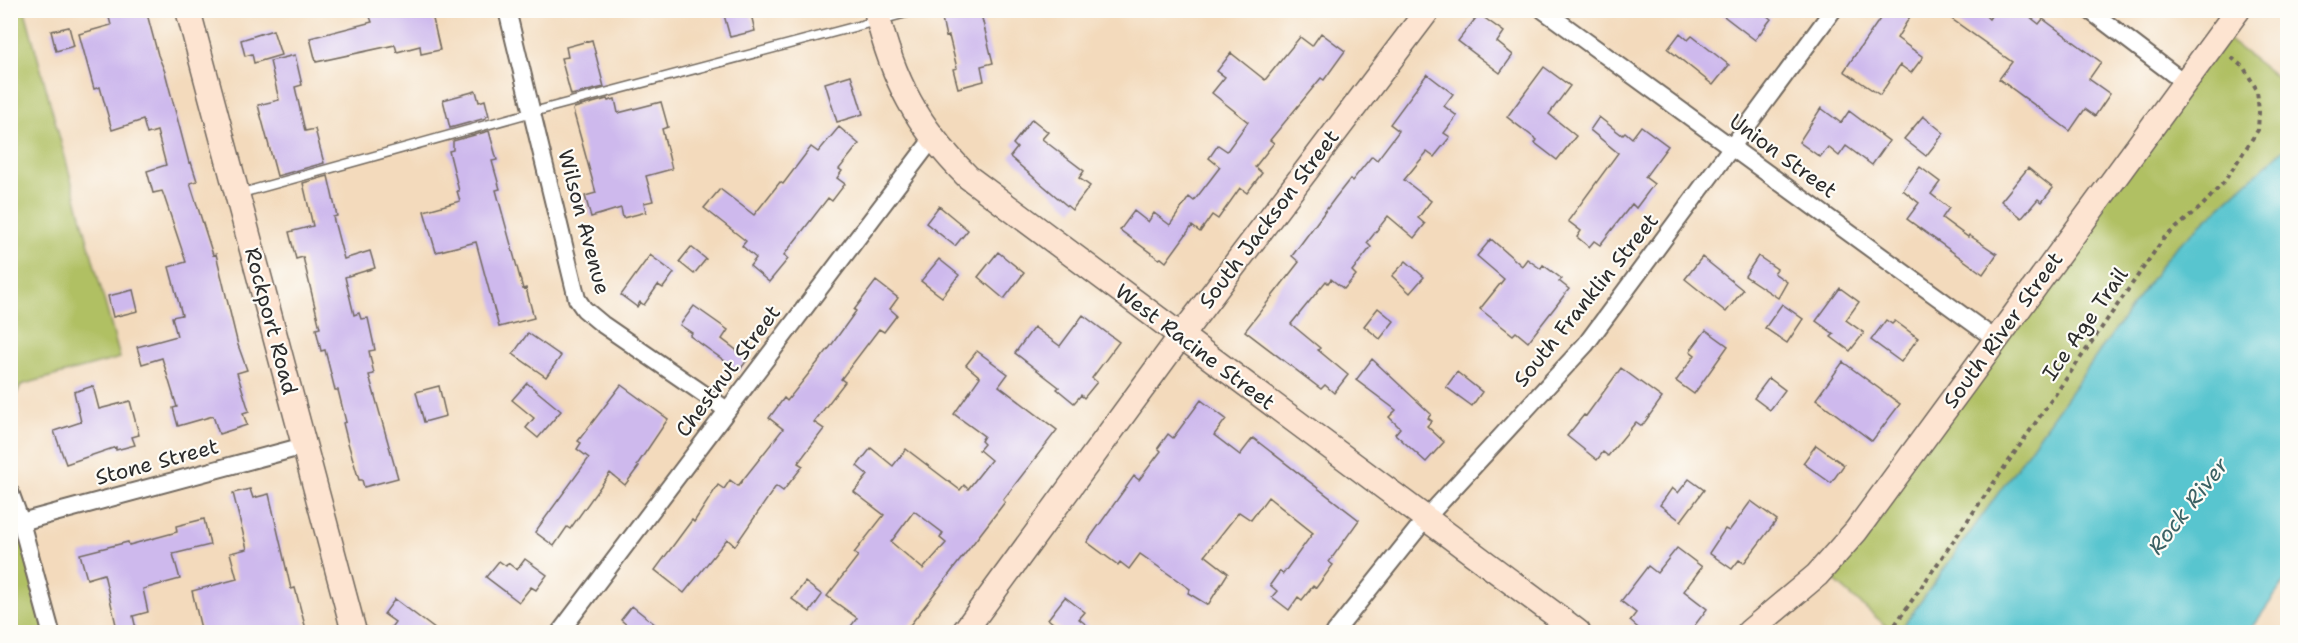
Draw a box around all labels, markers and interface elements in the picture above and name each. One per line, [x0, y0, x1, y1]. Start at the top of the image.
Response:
street label: Union Street [1724, 107, 1842, 205]
street label: South Jackson Street [1192, 124, 1346, 314]
street label: Wilson Avenue [551, 146, 617, 298]
street label: South Franklin Street [1507, 207, 1665, 393]
street label: Rockport Road [238, 244, 304, 398]
street label: South River Street [1937, 246, 2069, 414]
street label: Ice Age Trail [2036, 261, 2135, 386]
street label: West Racine Street [1109, 278, 1281, 416]
street label: Chestnut Street [669, 299, 787, 443]
street label: Stone Street [92, 432, 222, 492]
water label: Rock River [2141, 451, 2235, 560]

